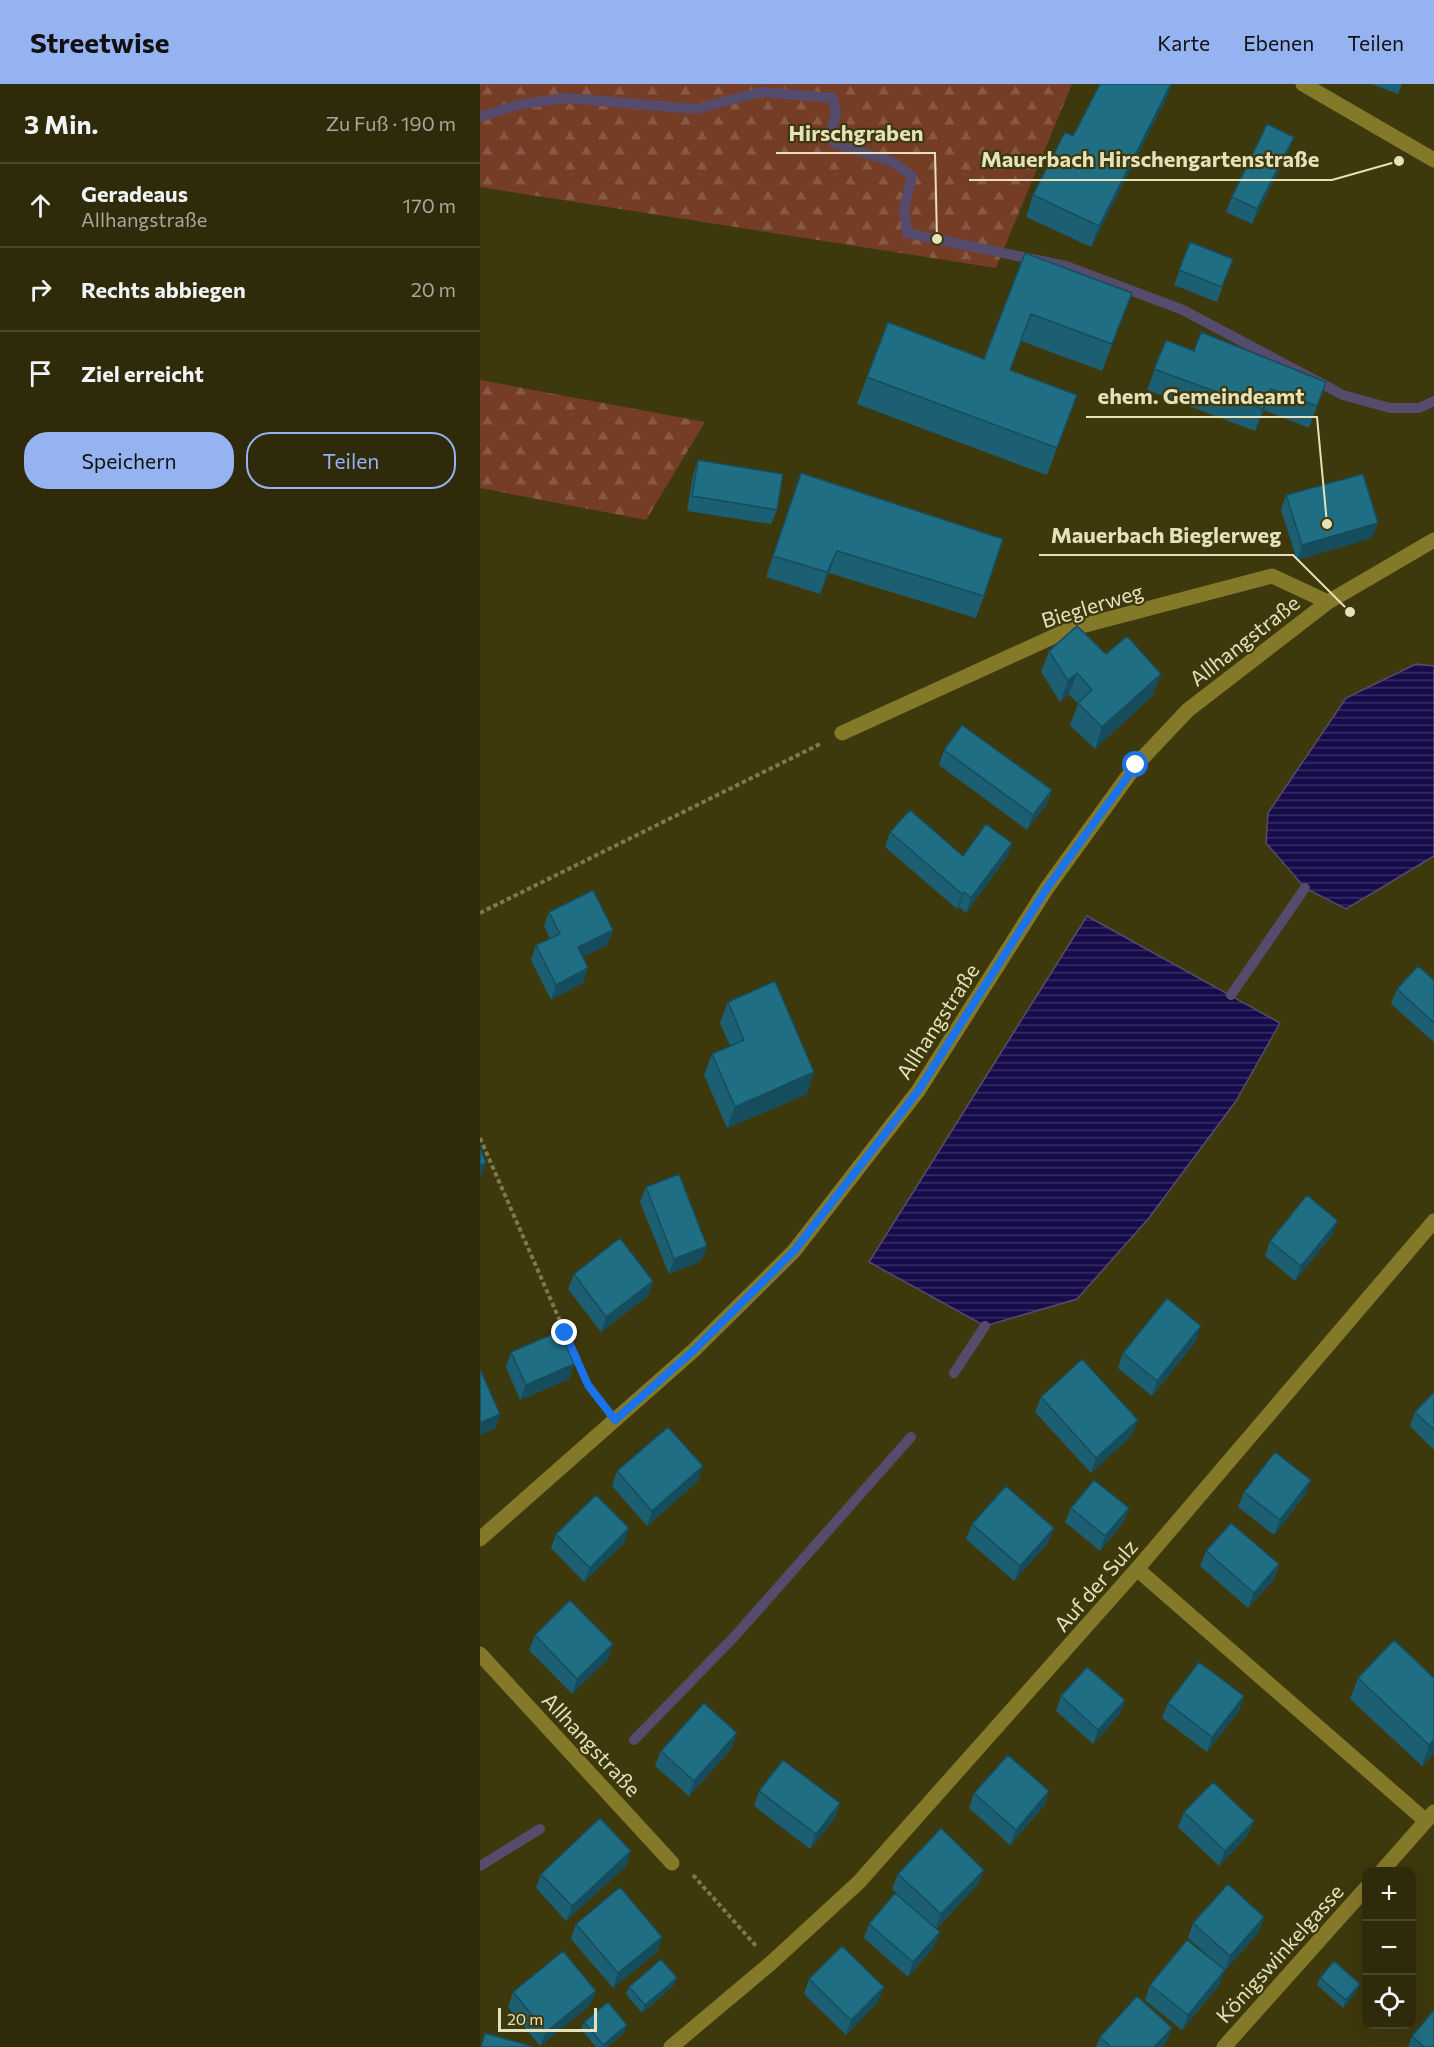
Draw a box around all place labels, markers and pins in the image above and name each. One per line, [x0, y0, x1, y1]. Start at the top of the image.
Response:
callout: Hirschgraben [776, 113, 935, 153]
callout: Mauerbach Hirschengartenstraße [969, 140, 1332, 180]
callout: ehem. Gemeindeamt [1086, 377, 1317, 417]
callout: Mauerbach Bieglerweg [1039, 515, 1293, 555]

